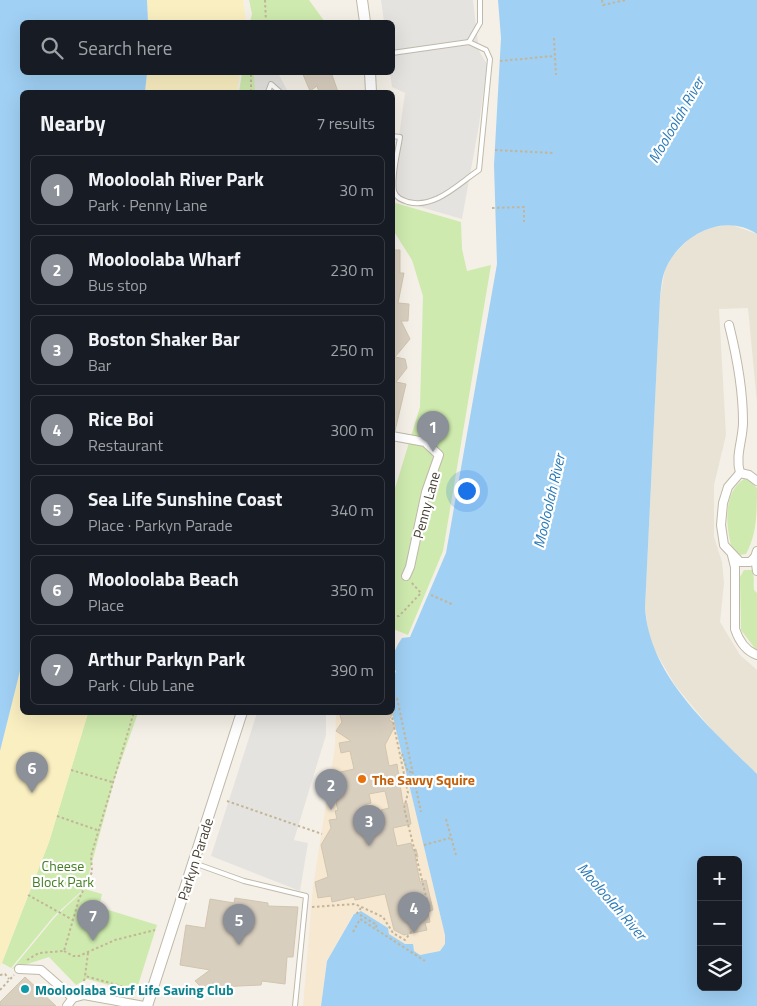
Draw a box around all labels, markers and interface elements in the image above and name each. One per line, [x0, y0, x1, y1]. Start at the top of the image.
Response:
search box [20, 20, 395, 75]
text: Search here [78, 33, 172, 62]
icon: search [38, 34, 66, 62]
water label: Mooloolah River [642, 71, 711, 167]
text: Nearby [40, 107, 105, 139]
text: 7 results [316, 111, 375, 135]
text: Mooloolah River Park [88, 164, 264, 193]
text: 1 [53, 178, 61, 202]
text: 30 m [339, 178, 374, 202]
text: Park · Penny Lane [88, 193, 207, 217]
text: Mooloolaba Wharf [88, 244, 241, 273]
text: 2 [53, 258, 61, 282]
text: 230 m [330, 258, 374, 282]
text: Bus stop [88, 273, 147, 297]
text: Boston Shaker Bar [88, 324, 240, 353]
text: 3 [53, 338, 61, 362]
text: 250 m [330, 338, 374, 362]
text: Bar [88, 353, 111, 377]
text: Rice Boi [88, 404, 154, 433]
pin: 1 [417, 411, 449, 452]
text: 4 [53, 418, 61, 442]
text: 300 m [330, 418, 374, 442]
text: Restaurant [88, 433, 163, 457]
water label: Mooloolah River [527, 450, 571, 550]
street label: Penny Lane [407, 469, 445, 541]
your location [454, 478, 480, 504]
text: Sea Life Sunshine Coast [88, 484, 282, 513]
text: 5 [53, 498, 61, 522]
text: 340 m [330, 498, 374, 522]
text: Place · Parkyn Parade [88, 513, 233, 537]
text: Mooloolaba Beach [88, 564, 239, 593]
text: 6 [53, 578, 61, 602]
text: 350 m [330, 578, 374, 602]
text: Place [88, 593, 124, 617]
text: Arthur Parkyn Park [88, 644, 245, 673]
text: 7 [53, 658, 61, 682]
text: 390 m [330, 658, 374, 682]
text: Park · Club Lane [88, 673, 194, 697]
pin: 6 [16, 752, 48, 793]
pin: 2 [315, 769, 347, 810]
place label: The Savvy Squire [372, 769, 475, 790]
marker: The Savvy Squire [356, 773, 368, 785]
pin: 3 [353, 805, 385, 846]
street label: Parkyn Parade [172, 815, 218, 903]
park label: Cheese Block Park [32, 855, 94, 892]
map controls [697, 856, 742, 991]
button: + [697, 856, 742, 901]
water label: Mooloolah River [572, 857, 654, 946]
pin: 4 [398, 892, 430, 933]
pin: 7 [77, 900, 109, 941]
button: − [697, 901, 742, 946]
pin: 5 [223, 904, 255, 945]
button: layers [697, 946, 742, 991]
place label: Mooloolaba Surf Life Saving Club [35, 979, 234, 1000]
marker: Mooloolaba Surf Life Saving Club [19, 983, 31, 995]

